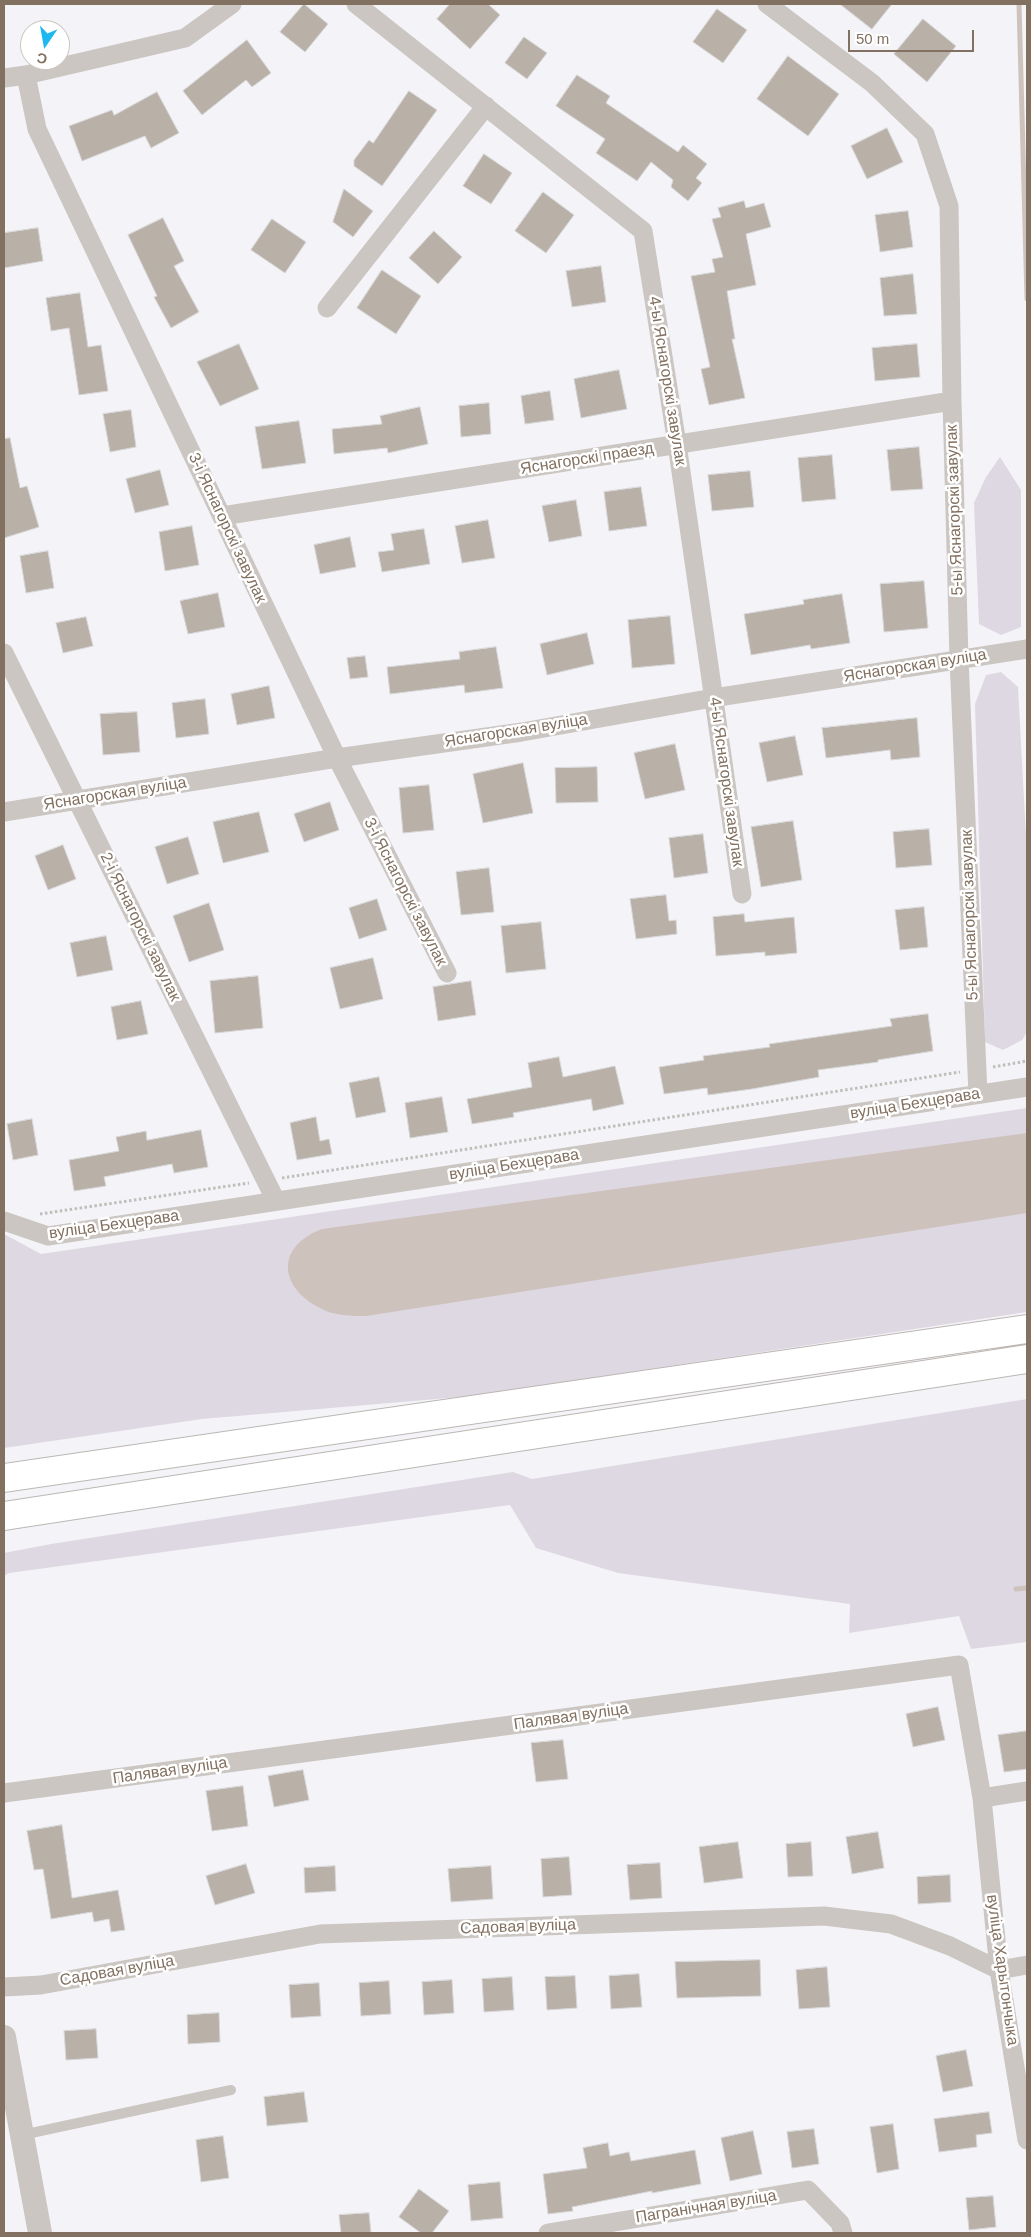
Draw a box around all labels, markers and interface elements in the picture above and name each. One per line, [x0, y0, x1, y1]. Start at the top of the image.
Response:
north arrow [20, 20, 70, 70]
scale bar [851, 20, 977, 52]
text: 50 m [856, 30, 889, 47]
text: С [35, 50, 49, 68]
street label: 4-ы Яснагорскі завулак [644, 295, 690, 467]
street label: 5-ы Яснагорскі завулак [942, 424, 968, 596]
street label: Яснагорскі праезд [519, 439, 655, 479]
street label: 3-і Яснагорскі завулак [184, 450, 270, 606]
street label: Яснагорская вуліца [842, 645, 988, 687]
street label: 4-ы Яснагорскі завулак [705, 696, 747, 868]
street label: Яснагорская вуліца [443, 710, 589, 752]
street label: Яснагорская вуліца [42, 773, 188, 815]
street label: 3-і Яснагорскі завулак [359, 815, 451, 969]
street label: 5-ы Яснагорскі завулак [957, 829, 983, 1001]
street label: 2-і Яснагорскі завулак [96, 850, 184, 1004]
street label: вуліца Бехцерава [849, 1084, 981, 1124]
street label: вуліца Бехцерава [448, 1145, 580, 1185]
street label: вуліца Бехцерава [48, 1206, 180, 1244]
street label: Палявая вуліца [512, 1699, 630, 1735]
street label: Палявая вуліца [111, 1753, 229, 1789]
street label: вуліца Харытончыка [982, 1893, 1022, 2047]
street label: Садовая вуліца [460, 1915, 576, 1939]
street label: Садовая вуліца [58, 1951, 176, 1991]
street label: Пагранічная вуліца [634, 2186, 778, 2228]

